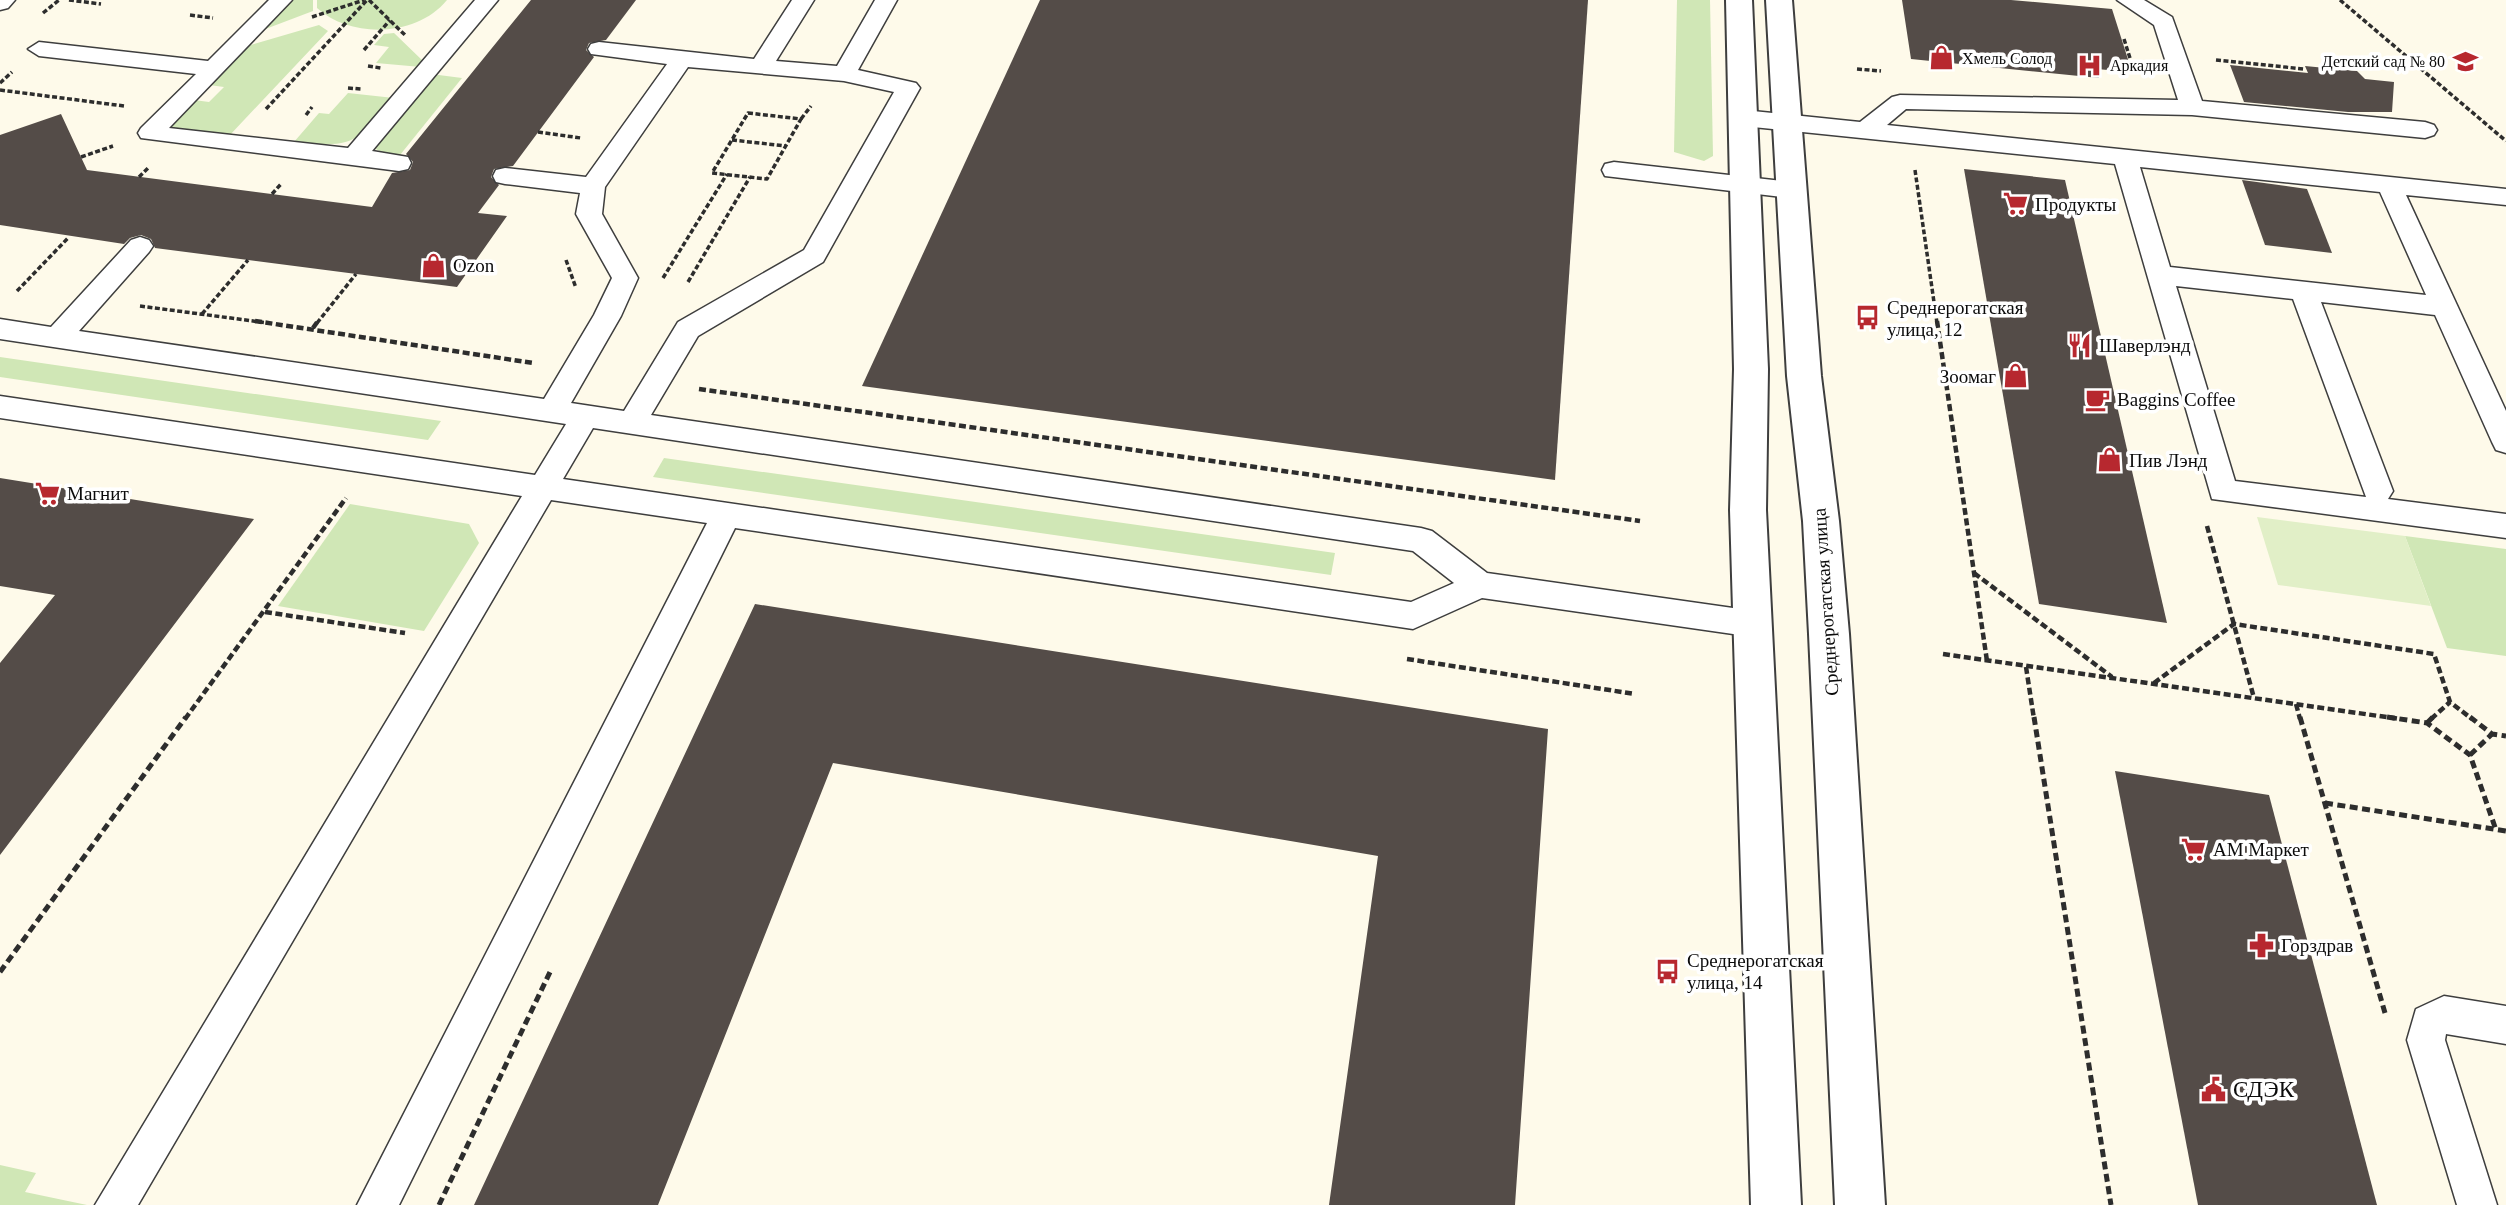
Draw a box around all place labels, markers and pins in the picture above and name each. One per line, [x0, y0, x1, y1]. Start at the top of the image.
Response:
shop icon: Хмель Солод [1928, 44, 1956, 72]
school or university icon: Детский сад № 80 [2451, 47, 2479, 75]
place label: Хмель Солод [1962, 50, 2052, 68]
hospital icon: Аркадия [2076, 51, 2104, 79]
place label: Детский сад № 80 [2322, 53, 2445, 71]
place label: Аркадия [2110, 57, 2169, 75]
supermarket icon: Продукты [2001, 190, 2029, 218]
place label: Продукты [2035, 194, 2117, 215]
shop icon: Ozon [419, 251, 447, 279]
place label: Ozon [453, 255, 495, 276]
place label: Среднерогатская улица, 12 [1887, 297, 2024, 340]
bus stop icon: Среднерогатская улица, 12 [1853, 304, 1881, 332]
restaurant icon: Шаверлэнд [2065, 331, 2093, 359]
place label: Шаверлэнд [2099, 335, 2191, 356]
shop icon: Зоомаг [2002, 362, 2030, 390]
place label: Зоомаг [1940, 366, 1996, 387]
cafe icon: Baggins Coffee [2083, 385, 2111, 413]
place label: Baggins Coffee [2117, 389, 2235, 410]
shop icon: Пив Лэнд [2095, 446, 2123, 474]
place label: Пив Лэнд [2129, 450, 2208, 471]
supermarket icon: Магнит [33, 479, 61, 507]
place label: Магнит [67, 483, 129, 504]
supermarket icon: АМ Маркет [2179, 835, 2207, 863]
place label: АМ Маркет [2213, 839, 2309, 860]
pharmacy icon: Горздрав [2247, 931, 2275, 959]
place label: Горздрав [2281, 935, 2353, 956]
place label: Среднерогатская улица, 14 [1687, 950, 1824, 993]
bus stop icon: Среднерогатская улица, 14 [1653, 957, 1681, 985]
public building icon: СДЭК [2199, 1075, 2227, 1103]
place label: СДЭК [2233, 1077, 2295, 1102]

